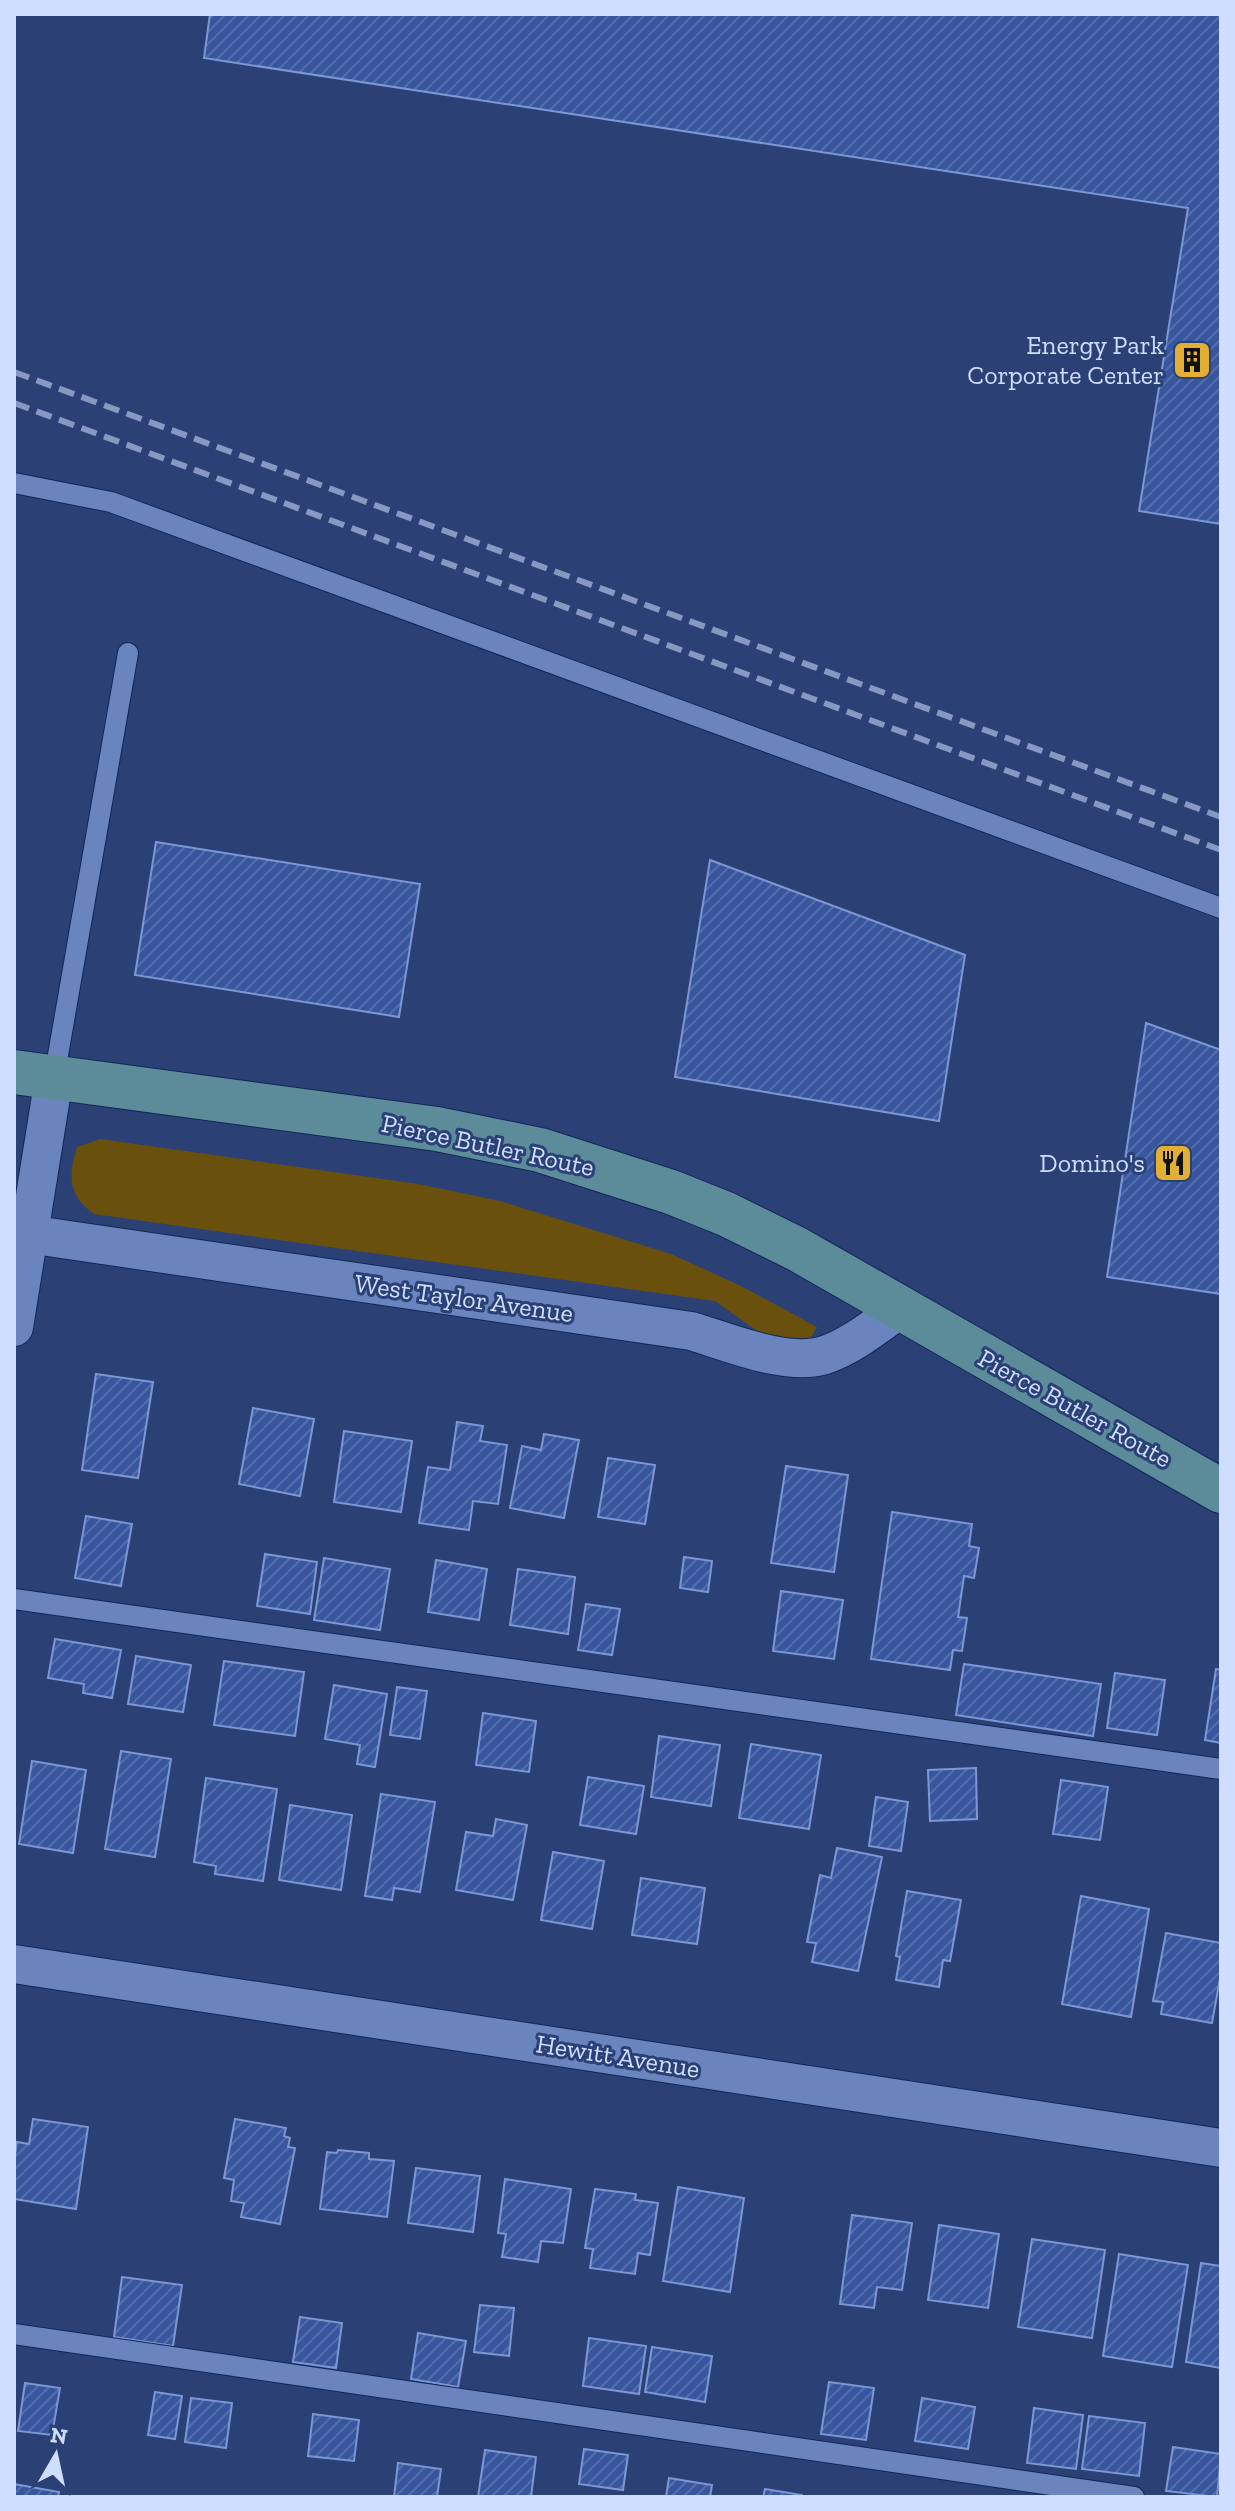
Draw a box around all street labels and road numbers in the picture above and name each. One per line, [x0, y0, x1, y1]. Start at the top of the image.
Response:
street label: Pierce Butler Route [379, 1107, 597, 1183]
street label: West Taylor Avenue [353, 1267, 575, 1329]
street label: Pierce Butler Route [973, 1342, 1177, 1474]
street label: Hewitt Avenue [534, 2027, 702, 2085]

